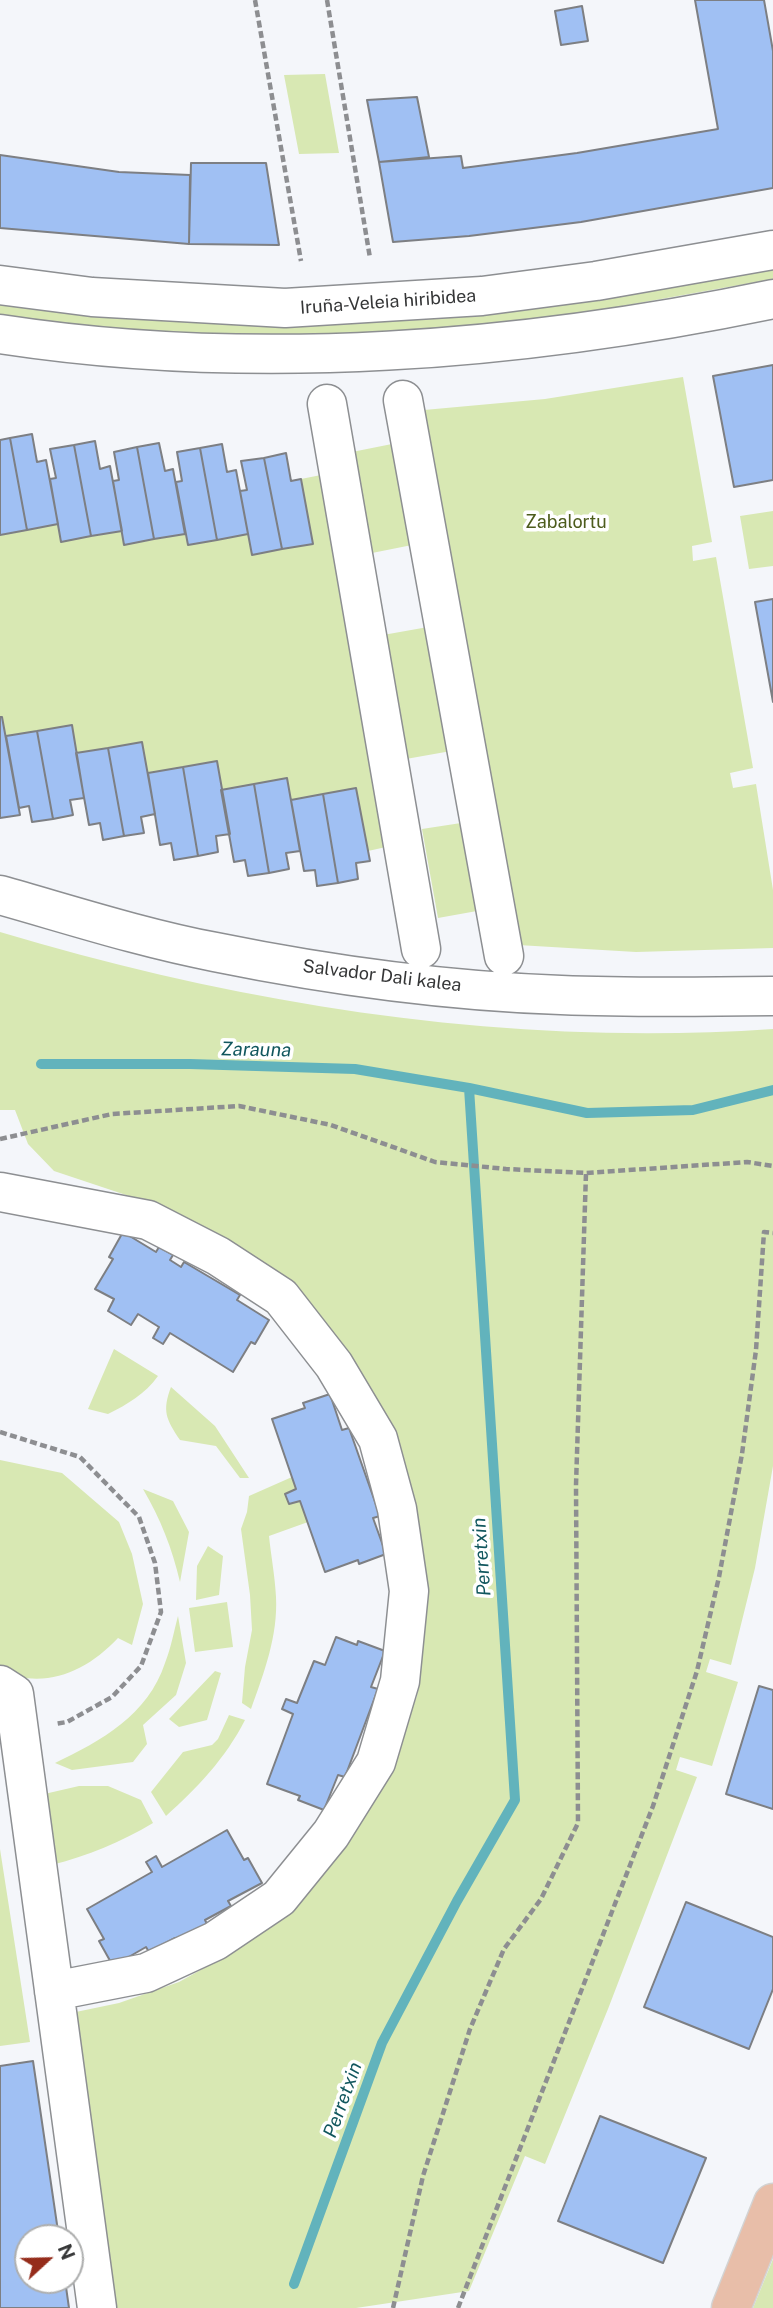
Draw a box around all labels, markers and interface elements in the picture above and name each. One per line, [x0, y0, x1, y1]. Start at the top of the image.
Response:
street label: Iruña-Veleia hiribidea [299, 285, 477, 319]
park label: Zabalortu [525, 511, 607, 533]
street label: Salvador Dali kalea [301, 956, 463, 996]
water label: Zarauna [221, 1038, 291, 1062]
water label: Perretxin [468, 1517, 496, 1597]
water label: Perretxin [319, 2059, 367, 2141]
north arrow [14, 2224, 84, 2294]
text: N [54, 2241, 80, 2263]

